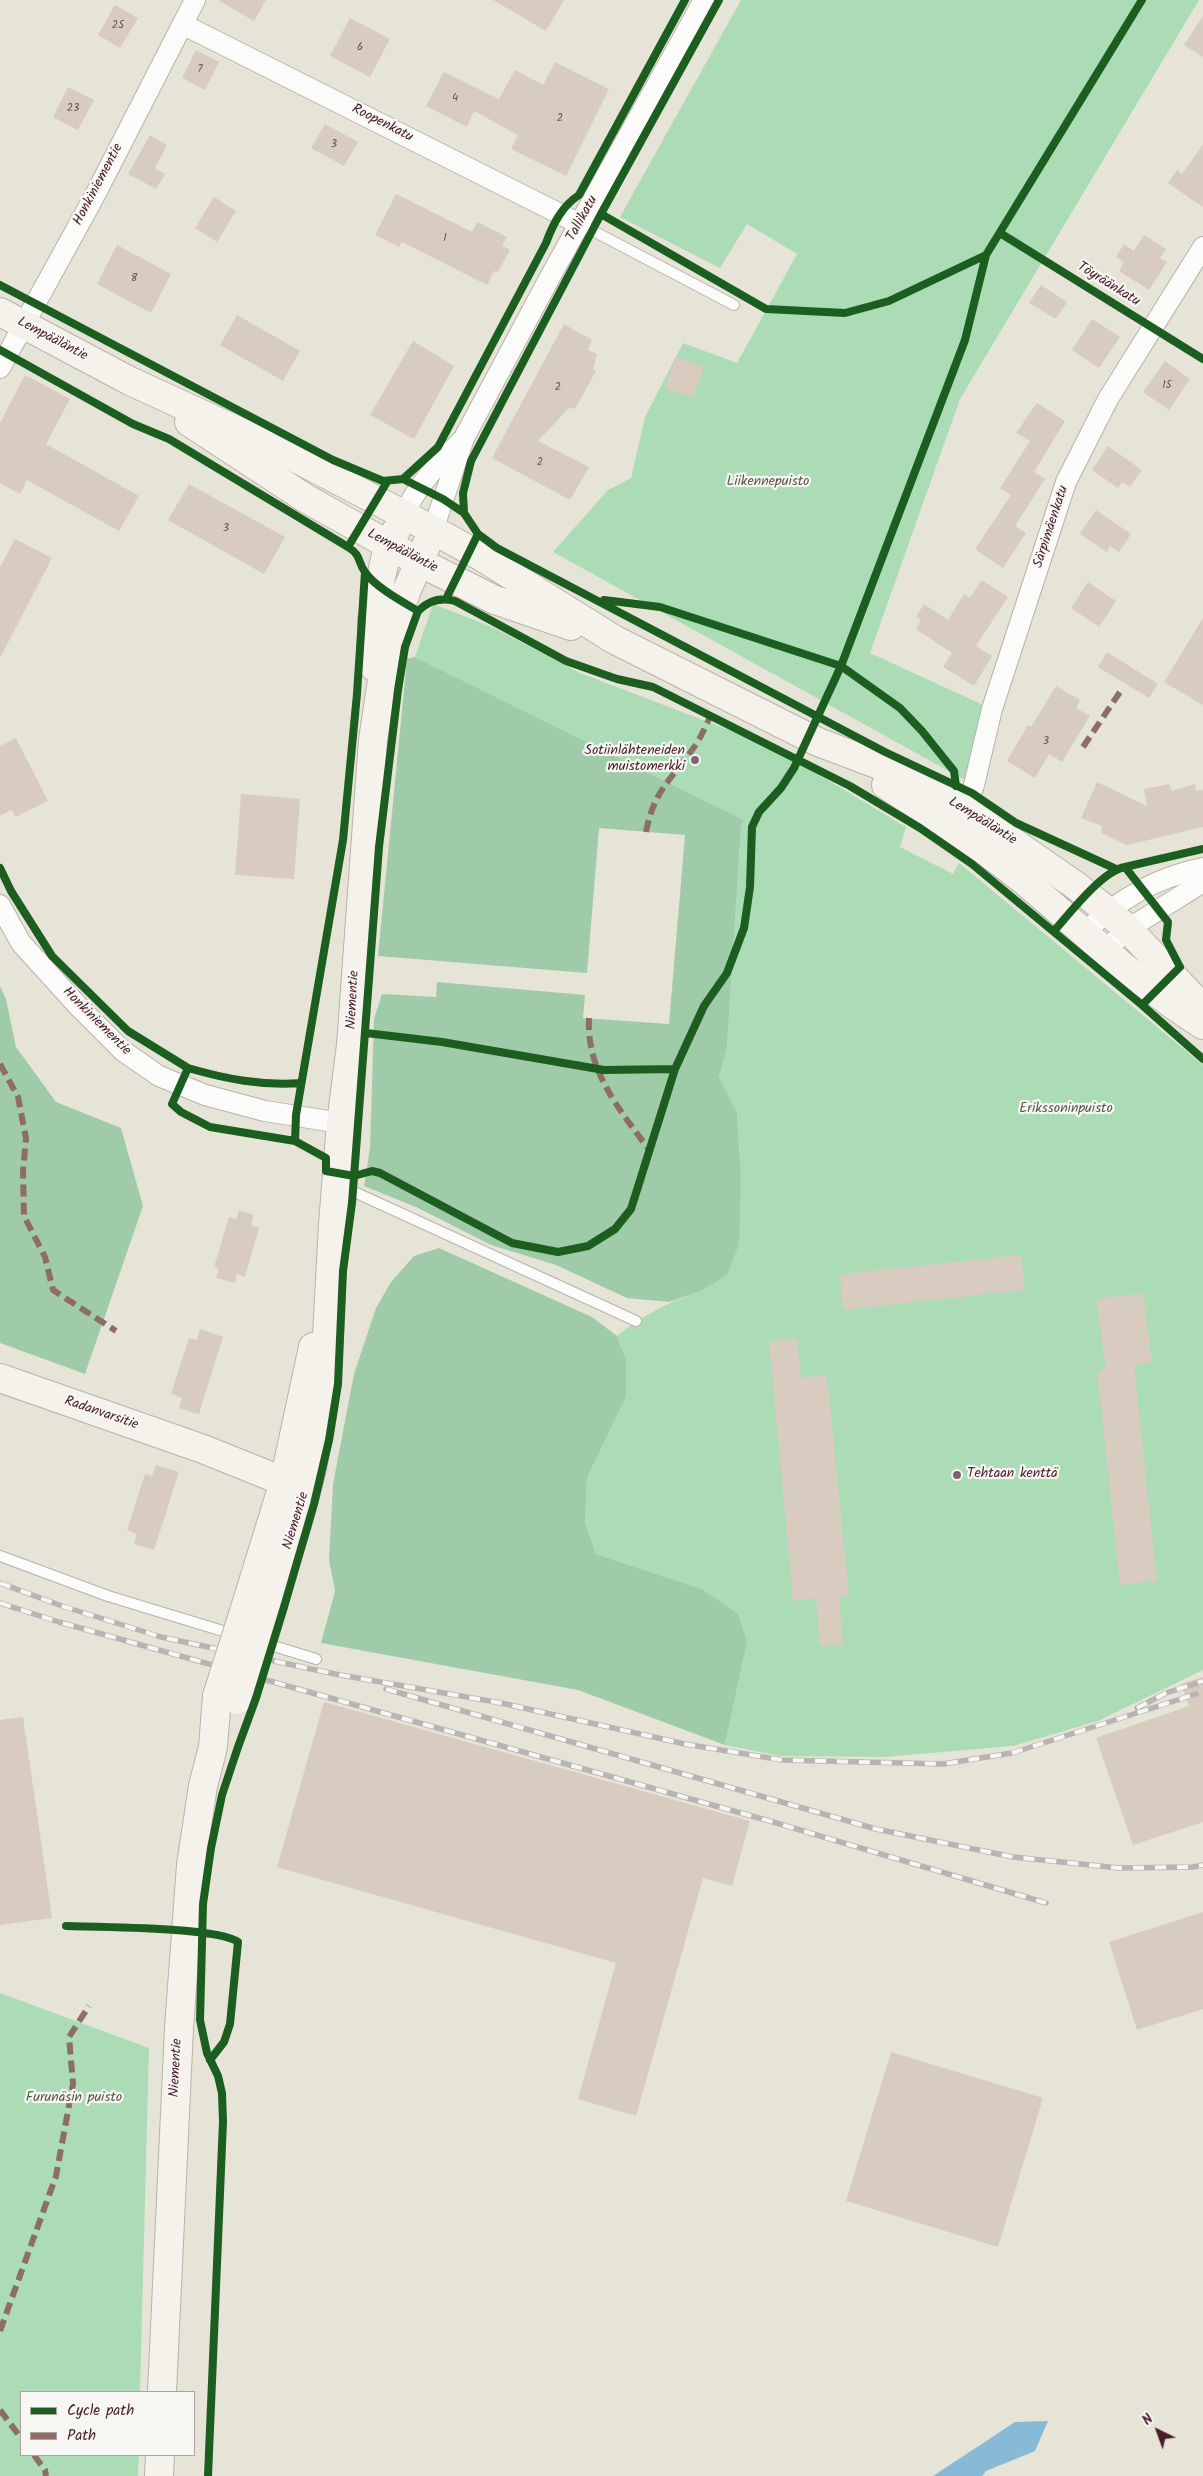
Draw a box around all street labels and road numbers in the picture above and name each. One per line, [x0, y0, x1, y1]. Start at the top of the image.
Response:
street label: Roopenkatu [349, 101, 415, 147]
street label: Honkiniementie [70, 141, 128, 229]
street label: Tallikatu [564, 193, 602, 245]
street label: Töyräänkatu [1073, 259, 1143, 311]
street label: Lempääläntie [14, 314, 90, 366]
street label: Särpimäenkatu [1031, 484, 1073, 570]
street label: Lempääläntie [364, 526, 440, 578]
street label: Lempääläntie [945, 794, 1019, 850]
street label: Niementie [344, 970, 364, 1030]
street label: Honkiniementie [58, 984, 134, 1060]
street label: Radanvarsitie [62, 1393, 140, 1435]
street label: Niementie [280, 1490, 314, 1552]
street label: Niementie [167, 2038, 187, 2098]

